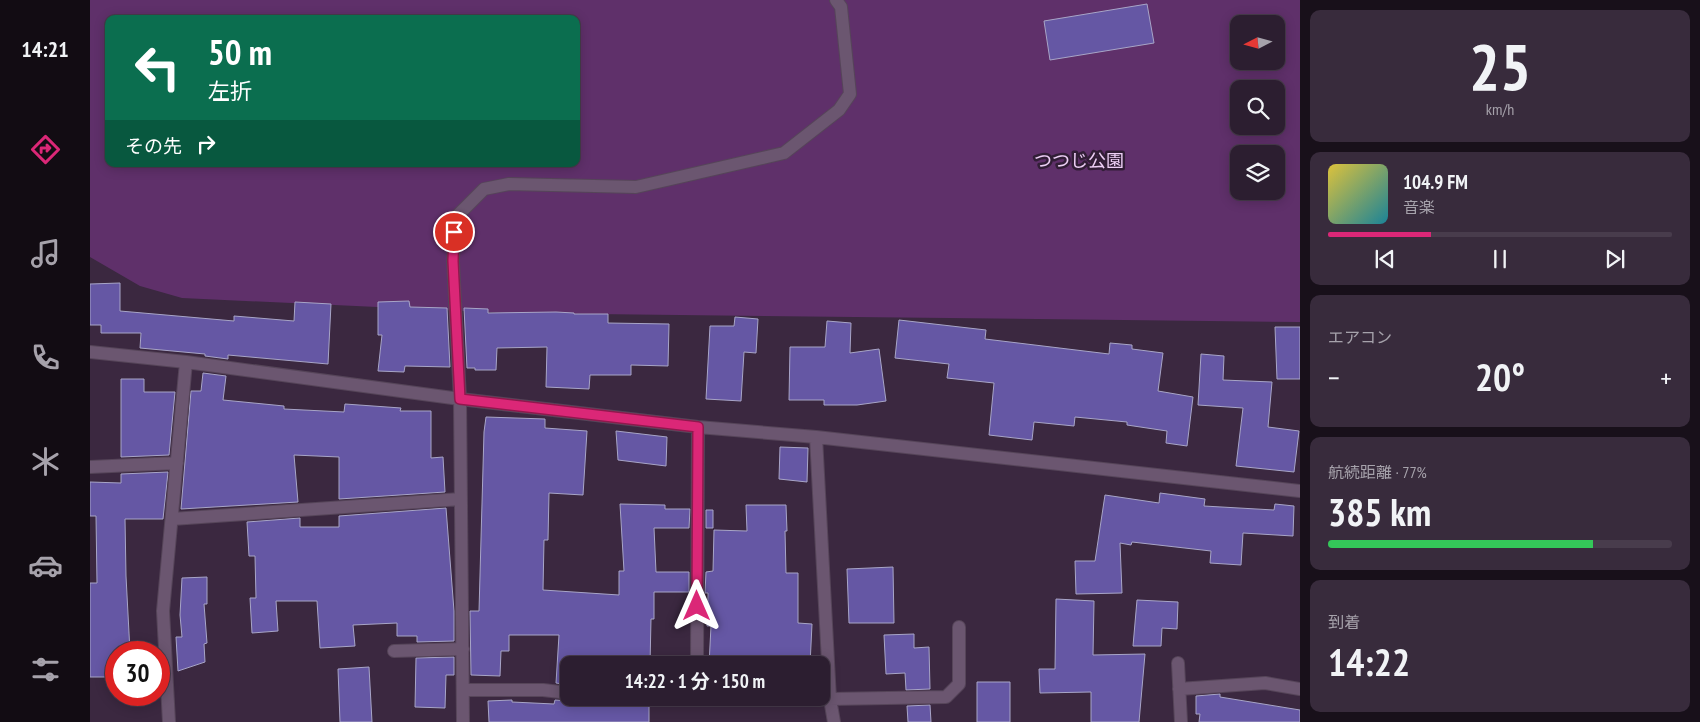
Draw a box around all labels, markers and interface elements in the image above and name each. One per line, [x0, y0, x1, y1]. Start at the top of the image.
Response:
north arrow [1230, 15, 1285, 70]
map controls [1230, 15, 1285, 200]
text: 25 [1469, 24, 1531, 108]
text: 50 m [208, 29, 272, 75]
text: 14:21 [21, 35, 69, 63]
icon: left [125, 35, 190, 100]
text: 左折 [208, 77, 252, 105]
button: search [1230, 80, 1285, 135]
text: km/h [1486, 99, 1514, 119]
icon: right [192, 130, 220, 158]
icon: directions [28, 132, 63, 167]
text: その先 [125, 134, 182, 158]
button: layers [1230, 145, 1285, 200]
park label: つつじ公園 [1034, 149, 1124, 172]
text: 104.9 FM [1403, 170, 1468, 194]
text: 音楽 [1403, 197, 1435, 217]
pin [433, 211, 475, 253]
icon: arrive [440, 218, 468, 246]
icon: music [28, 236, 63, 271]
icon: previous [1371, 245, 1399, 273]
icon: pause [1486, 245, 1514, 273]
icon: next [1601, 245, 1629, 273]
text: エアコン [1328, 327, 1392, 347]
icon: phone [28, 340, 63, 375]
text: 20° [1475, 352, 1525, 401]
text: − [1328, 359, 1340, 396]
text: + [1660, 359, 1672, 396]
icon: climate [28, 444, 63, 479]
text: 航続距離 · 77% [1328, 462, 1427, 482]
text: 385 km [1328, 487, 1431, 536]
icon: car [28, 548, 63, 583]
position arrow [670, 579, 722, 631]
text: 到着 [1328, 612, 1360, 632]
text: 14:22 [1328, 637, 1410, 686]
speed limit sign: 30 [105, 641, 170, 706]
icon: filters [28, 652, 63, 687]
text: 14:22 · 1 分 · 150 m [625, 669, 765, 693]

